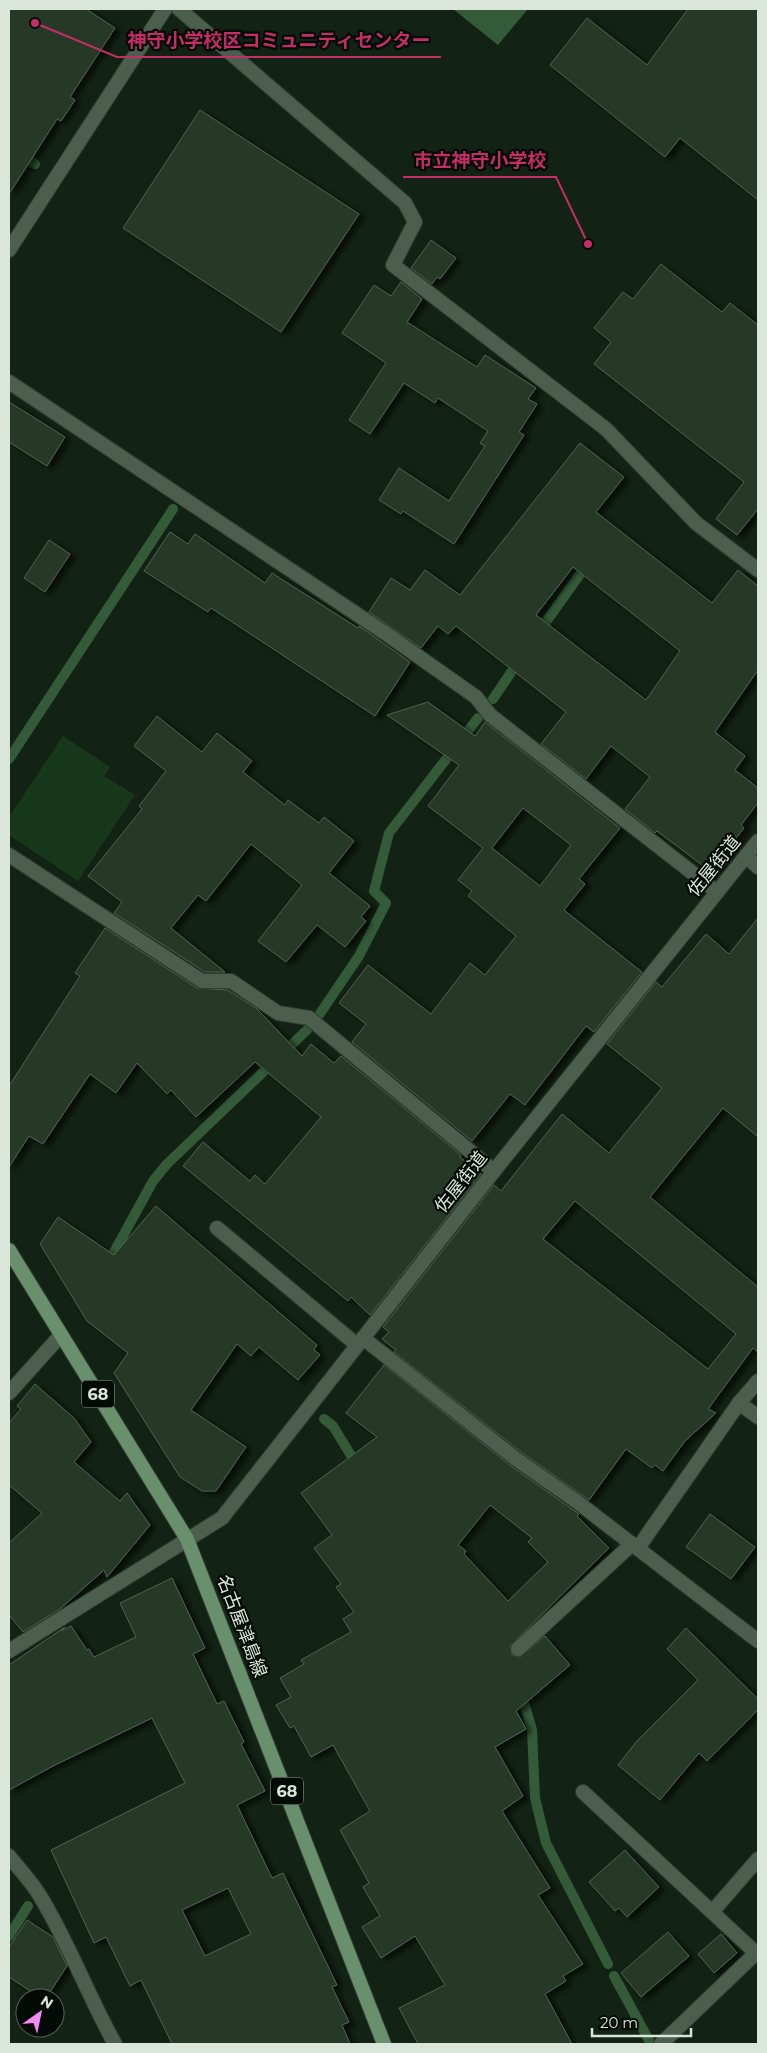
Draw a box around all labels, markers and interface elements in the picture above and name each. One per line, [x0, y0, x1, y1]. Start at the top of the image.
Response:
callout: 神守小学校区コミュニティセンター [117, 23, 441, 57]
text: 神守小学校区コミュニティセンター [128, 29, 430, 52]
callout: 市立神守小学校 [403, 143, 556, 177]
text: 市立神守小学校 [413, 149, 547, 172]
street label: 佐屋街道 [683, 831, 745, 901]
street label: 佐屋街道 [430, 1147, 492, 1217]
road number: 68 [82, 1380, 114, 1408]
street label: 名古屋津島線 [212, 1572, 272, 1680]
road number: 68 [271, 1778, 303, 1804]
north arrow [15, 1988, 65, 2038]
text: N [37, 1991, 57, 2013]
scale bar [592, 2006, 691, 2038]
text: 20 m [600, 2013, 638, 2032]

